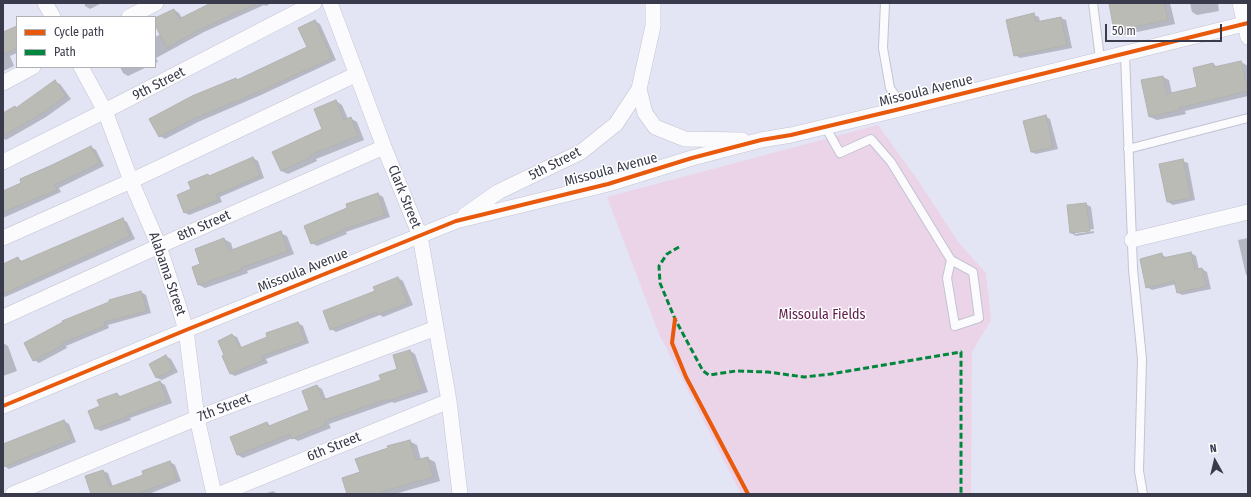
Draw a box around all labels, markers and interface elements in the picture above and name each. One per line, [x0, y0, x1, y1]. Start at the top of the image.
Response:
legend [16, 16, 156, 68]
scale bar [1107, 16, 1224, 42]
text: 50 m [1112, 24, 1136, 38]
text: Cycle path [54, 25, 104, 39]
text: Path [54, 45, 76, 59]
street label: 9th Street [130, 64, 188, 104]
street label: Missoula Avenue [877, 71, 975, 111]
street label: 5th Street [526, 144, 584, 184]
street label: Missoula Avenue [563, 149, 659, 191]
street label: Clark Street [384, 163, 424, 231]
street label: 8th Street [175, 207, 233, 245]
street label: Alabama Street [145, 230, 189, 318]
street label: Missoula Avenue [255, 245, 351, 297]
park label: Missoula Fields [779, 307, 865, 323]
street label: 7th Street [195, 390, 253, 426]
street label: 6th Street [305, 429, 363, 465]
north arrow [1195, 441, 1235, 481]
text: N [1209, 442, 1217, 456]

